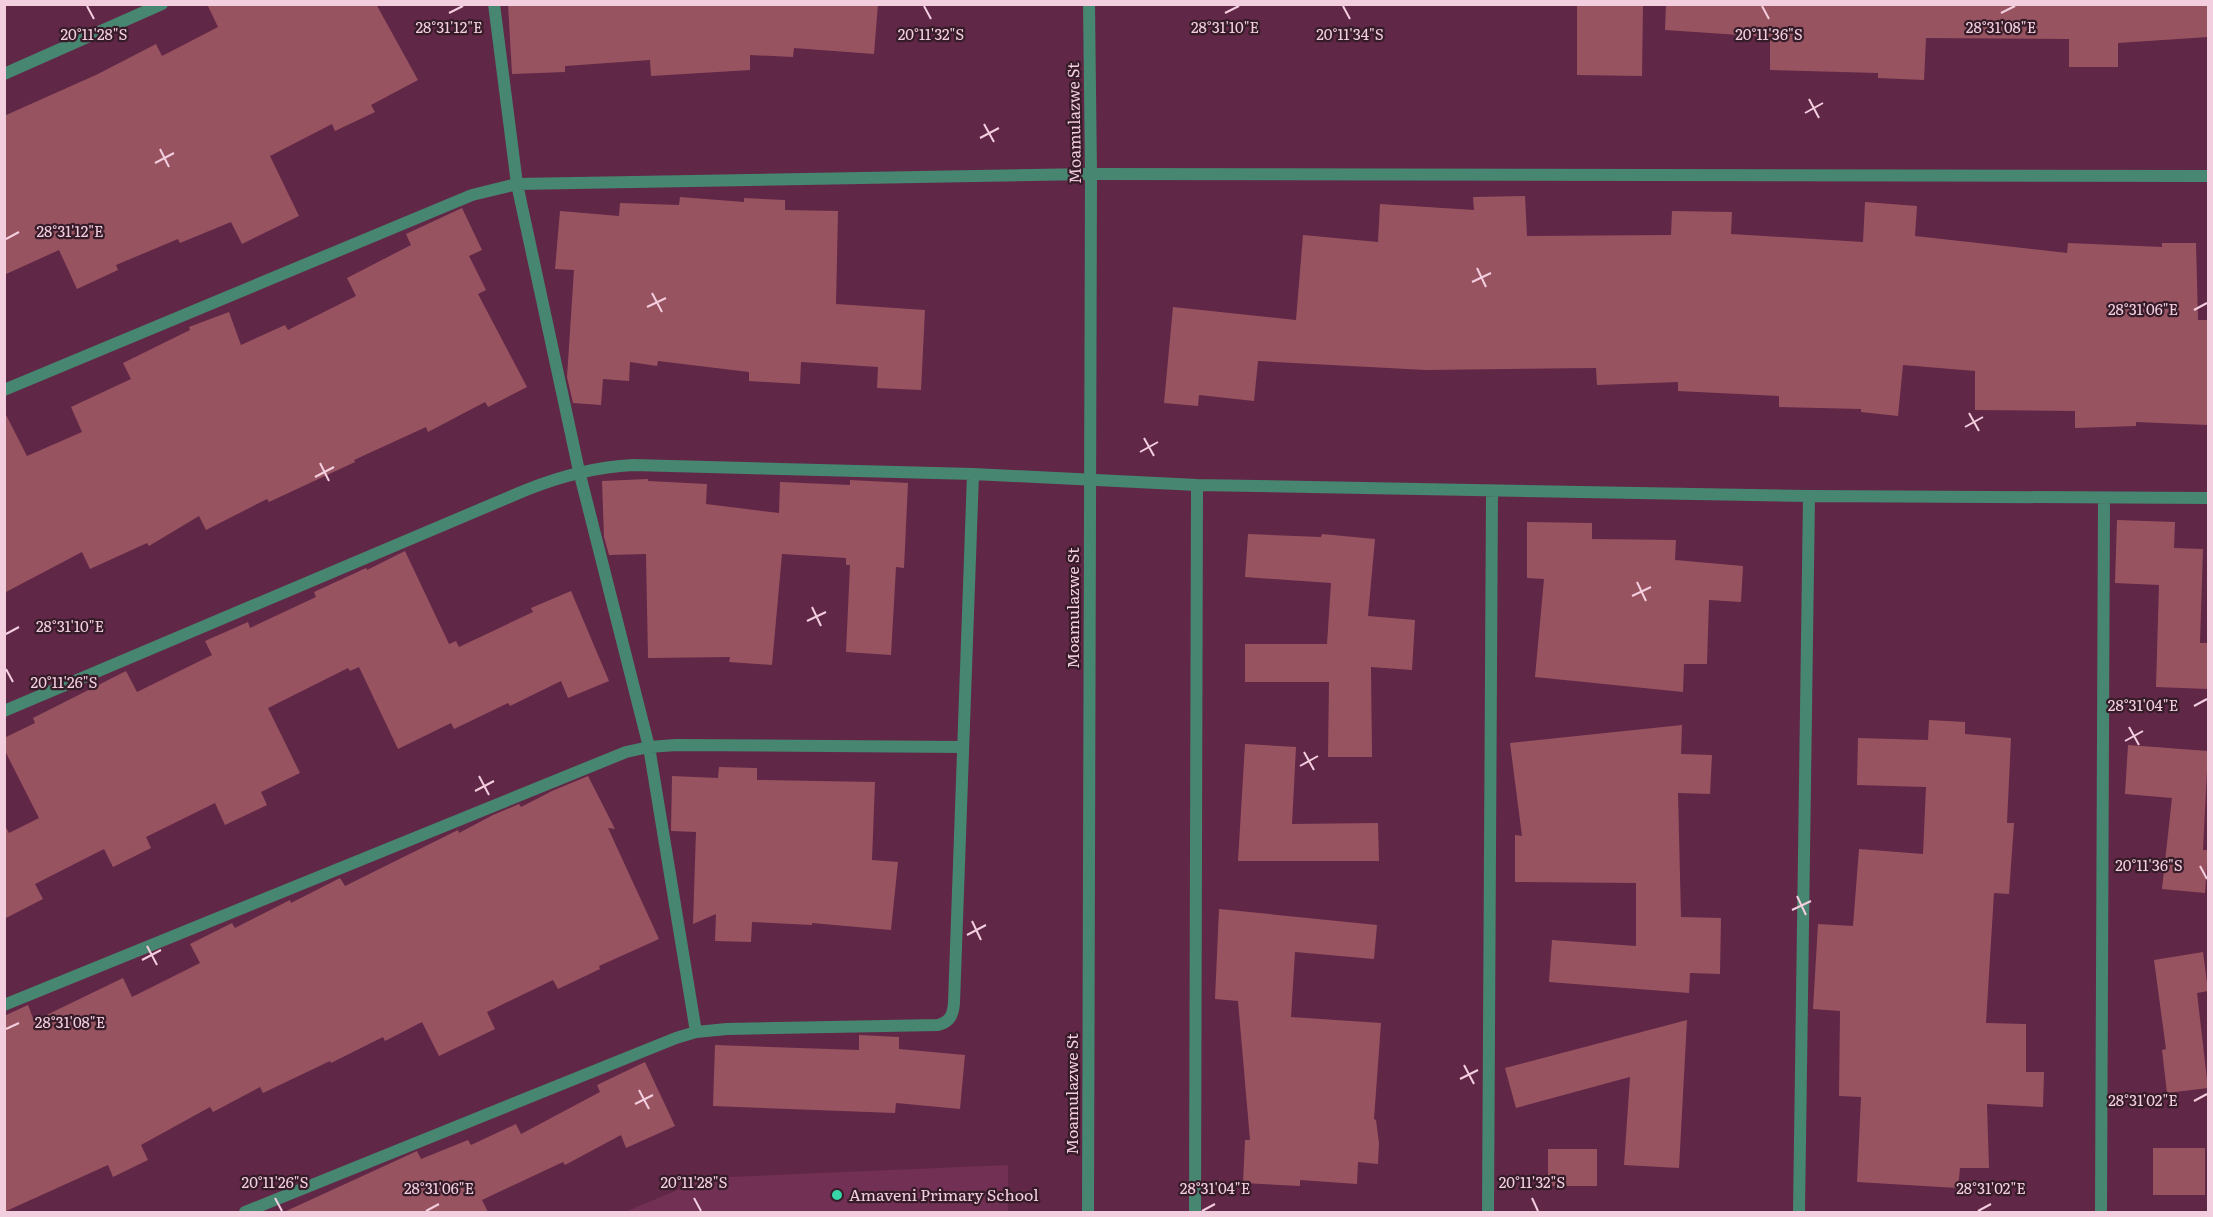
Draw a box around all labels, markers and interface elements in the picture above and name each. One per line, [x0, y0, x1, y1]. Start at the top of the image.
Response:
text: 28°31'12"E [415, 15, 483, 38]
text: 28°31'10"E [1191, 15, 1259, 38]
text: 28°31'08"E [1966, 15, 2036, 38]
text: 20°11'28"S [60, 22, 128, 45]
text: 20°11'32"S [898, 22, 964, 45]
text: 20°11'34"S [1316, 22, 1384, 45]
text: 20°11'36"S [1735, 22, 1803, 45]
street label: Moamulazwe St [1060, 62, 1086, 184]
text: 28°31'12"E [36, 219, 104, 242]
text: 28°31'06"E [2108, 297, 2178, 320]
street label: Moamulazwe St [1060, 547, 1084, 669]
text: 28°31'10"E [36, 614, 104, 637]
text: 20°11'26"S [31, 670, 97, 693]
text: 28°31'04"E [2108, 693, 2178, 716]
text: 20°11'36"S [2115, 853, 2183, 876]
text: 28°31'08"E [35, 1010, 105, 1033]
street label: Moamulazwe St [1059, 1033, 1083, 1155]
text: 28°31'02"E [2108, 1088, 2178, 1111]
text: 20°11'26"S [242, 1170, 308, 1193]
text: 20°11'28"S [660, 1170, 728, 1193]
text: 20°11'32"S [1499, 1170, 1565, 1193]
text: 28°31'06"E [404, 1176, 474, 1199]
text: 28°31'04"E [1180, 1176, 1250, 1199]
text: 28°31'02"E [1956, 1176, 2026, 1199]
place label: Amaveni Primary School [849, 1182, 1039, 1206]
marker: Amaveni Primary School [830, 1188, 844, 1202]

